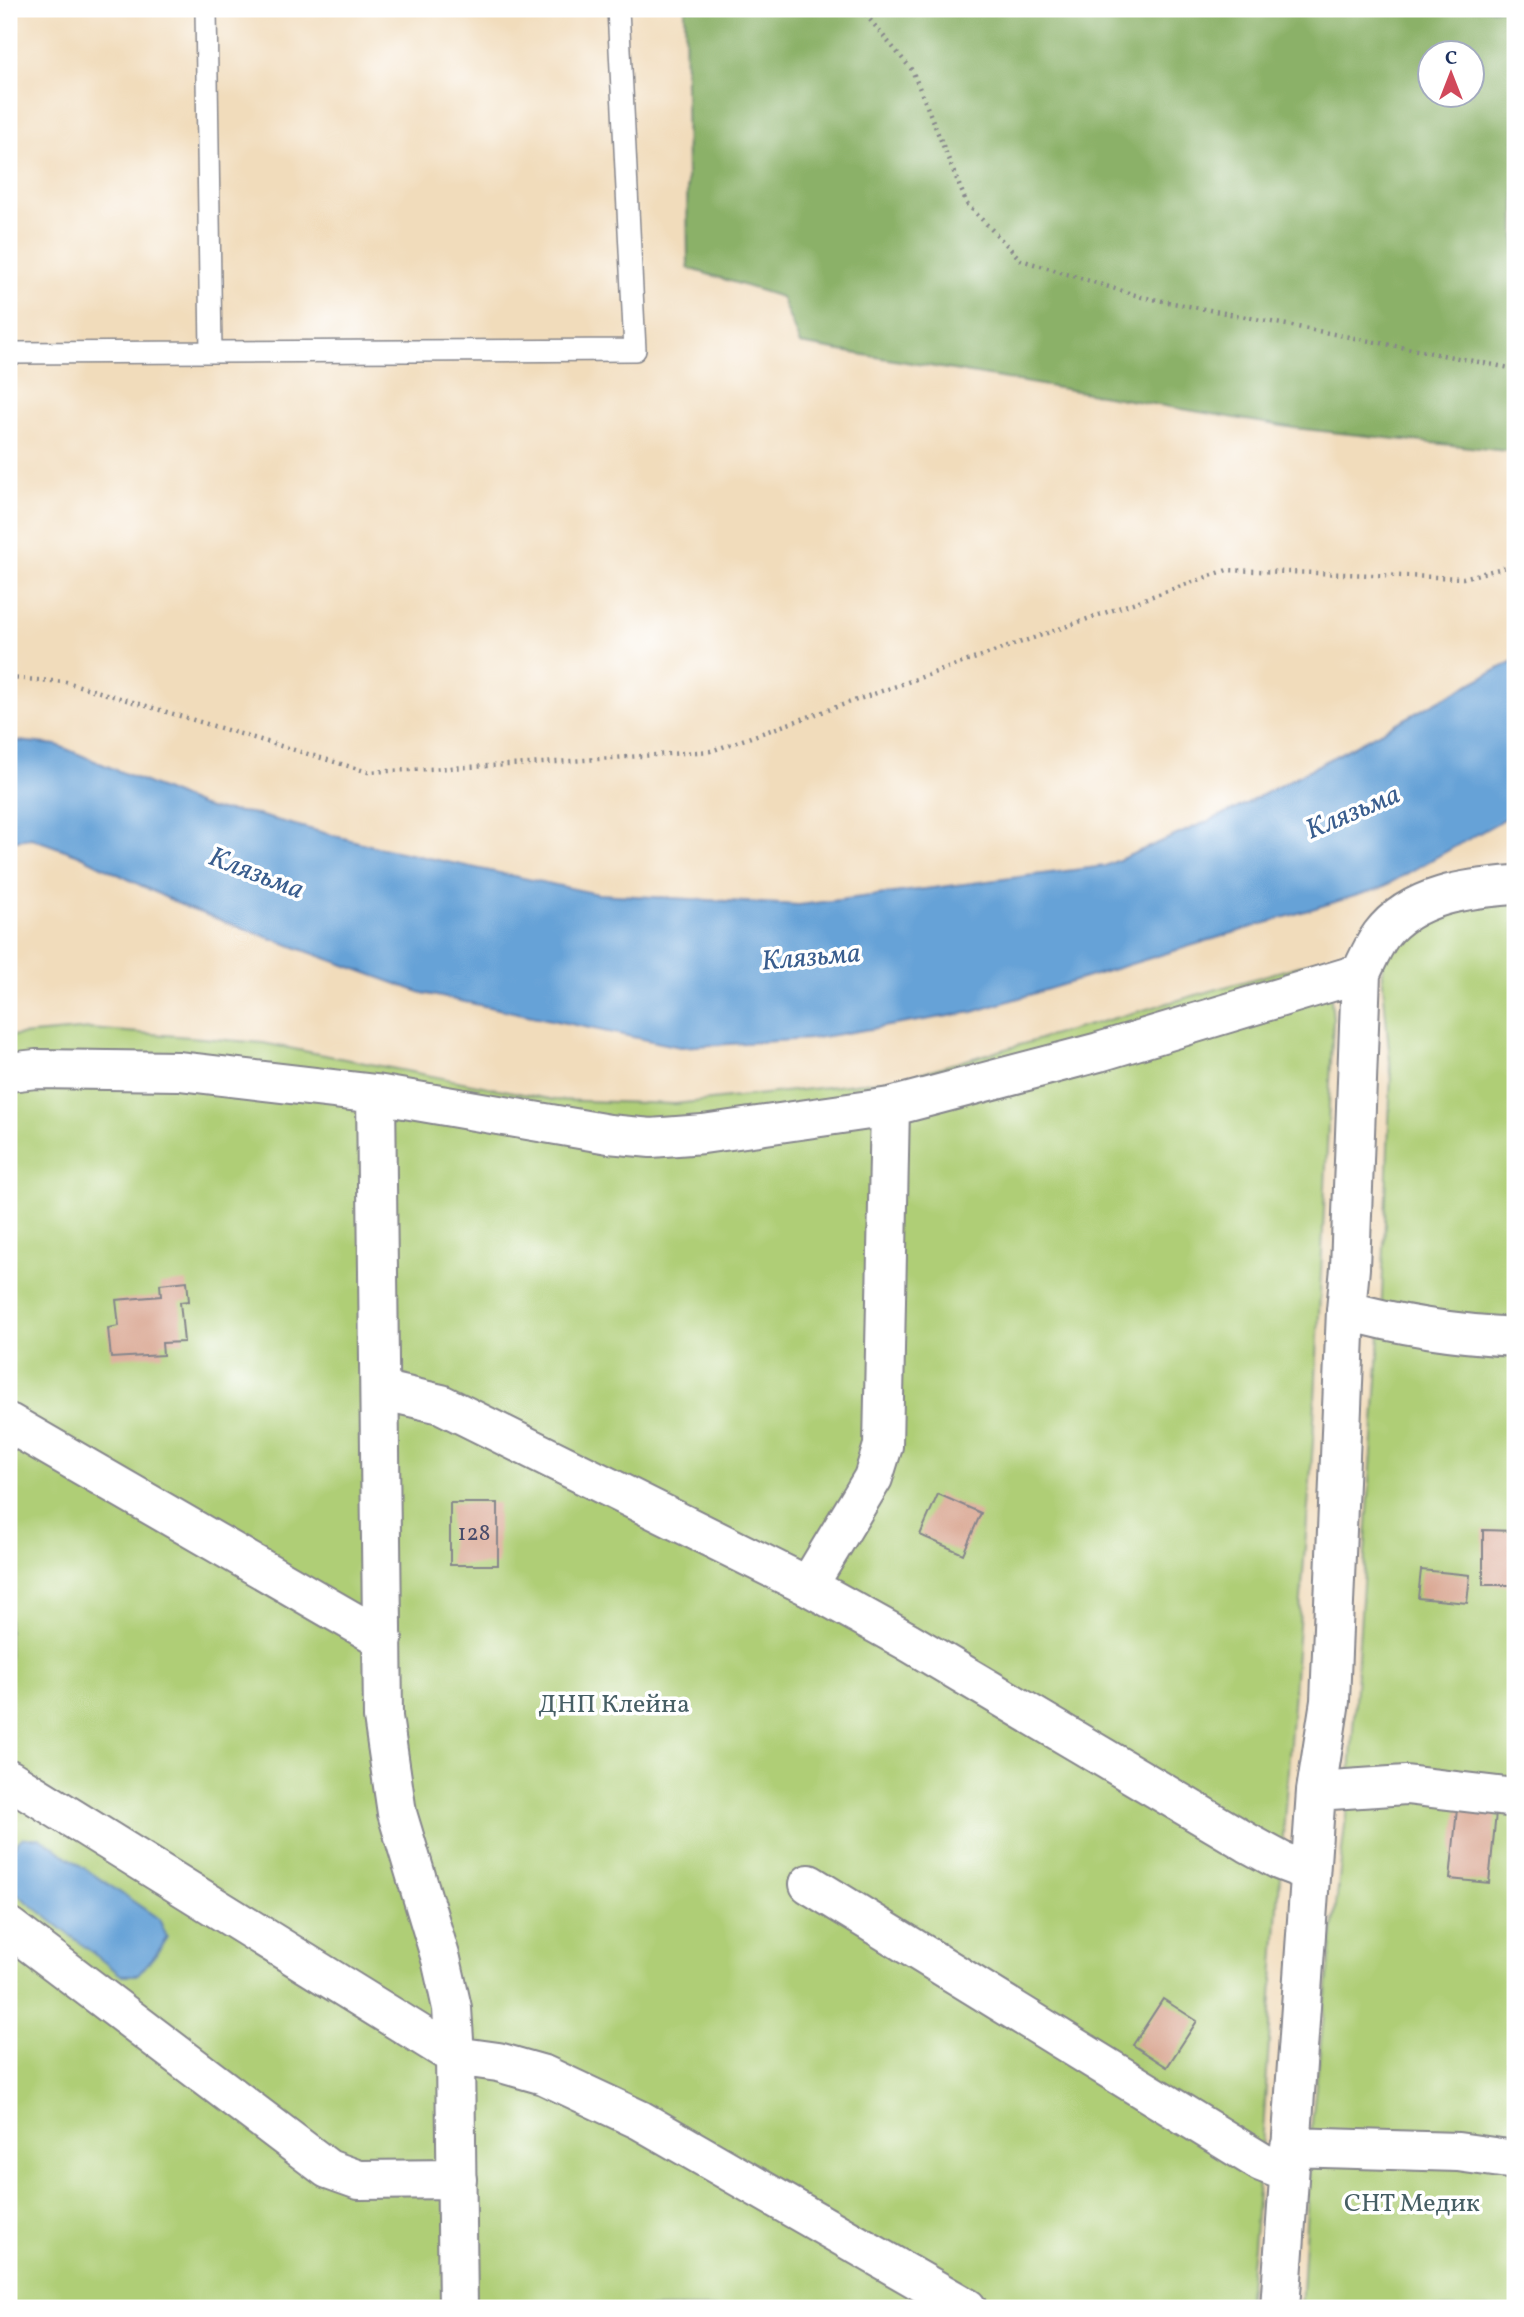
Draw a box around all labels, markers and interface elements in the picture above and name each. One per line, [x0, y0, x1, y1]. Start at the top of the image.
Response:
north arrow [1416, 38, 1486, 108]
text: С [1445, 46, 1457, 72]
water label: Клязьма [1300, 776, 1406, 850]
water label: Клязьма [203, 838, 309, 910]
water label: Клязьма [760, 934, 862, 982]
house number: 128 [458, 1518, 490, 1550]
park label: ДНП Клейна [538, 1687, 690, 1723]
park label: СНТ Медик [1344, 2186, 1480, 2222]

